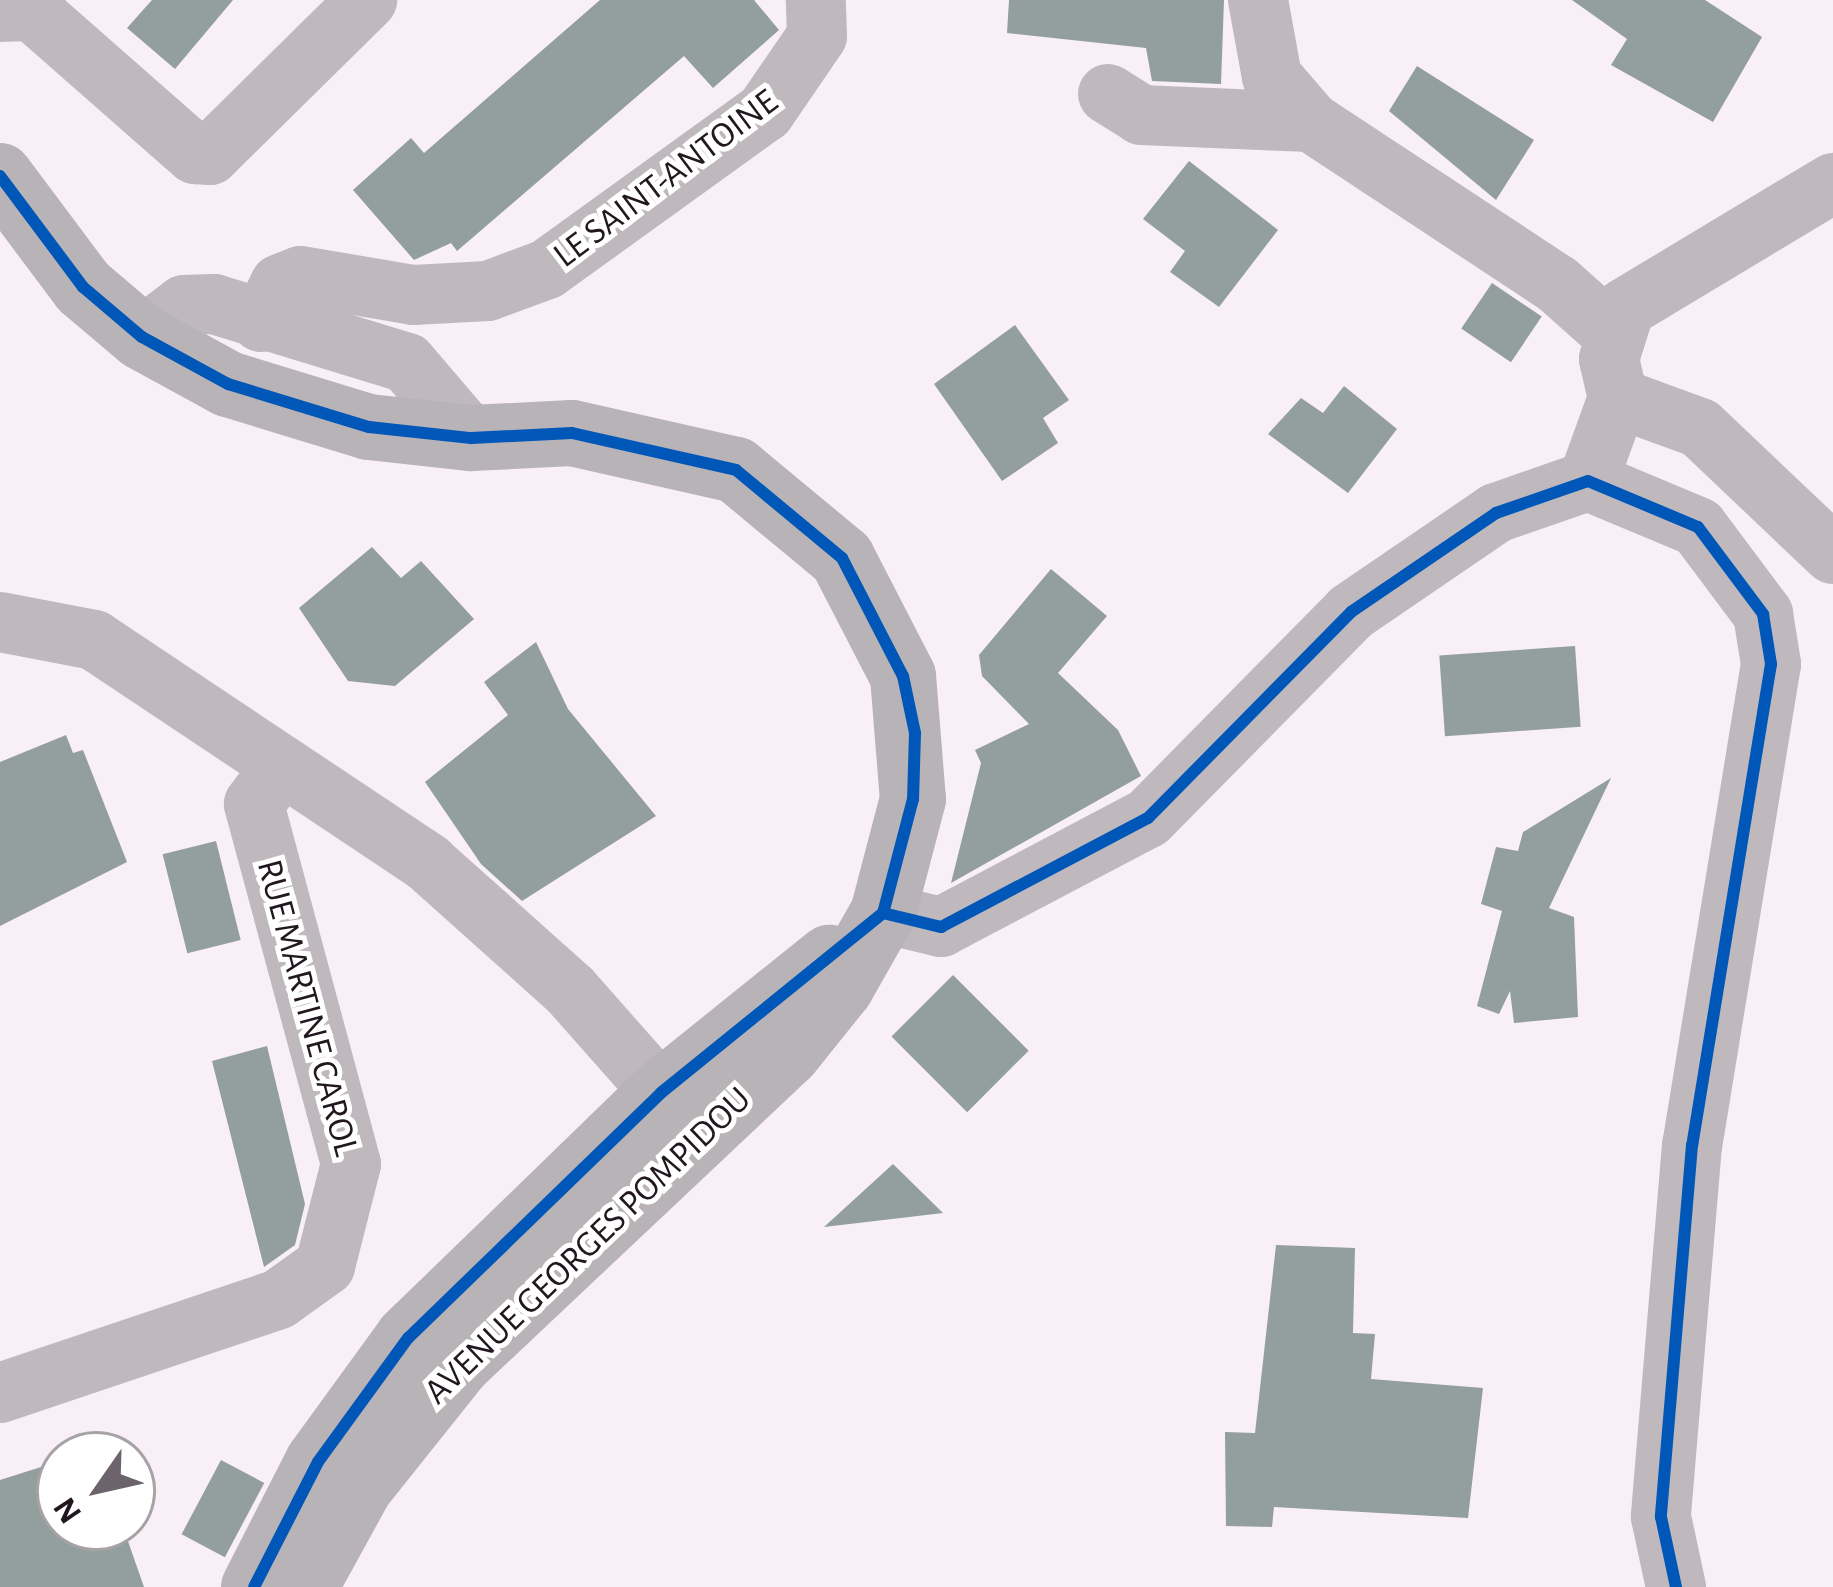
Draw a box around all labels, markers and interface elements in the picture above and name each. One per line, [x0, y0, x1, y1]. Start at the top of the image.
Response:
street label: LE SAINT-ANTOINE [545, 81, 787, 277]
street label: RUE MARTINE CAROL [247, 855, 367, 1161]
street label: AVENUE GEORGES POMPIDOU [416, 1078, 760, 1414]
north arrow [36, 1431, 156, 1551]
text: N [48, 1491, 88, 1528]

